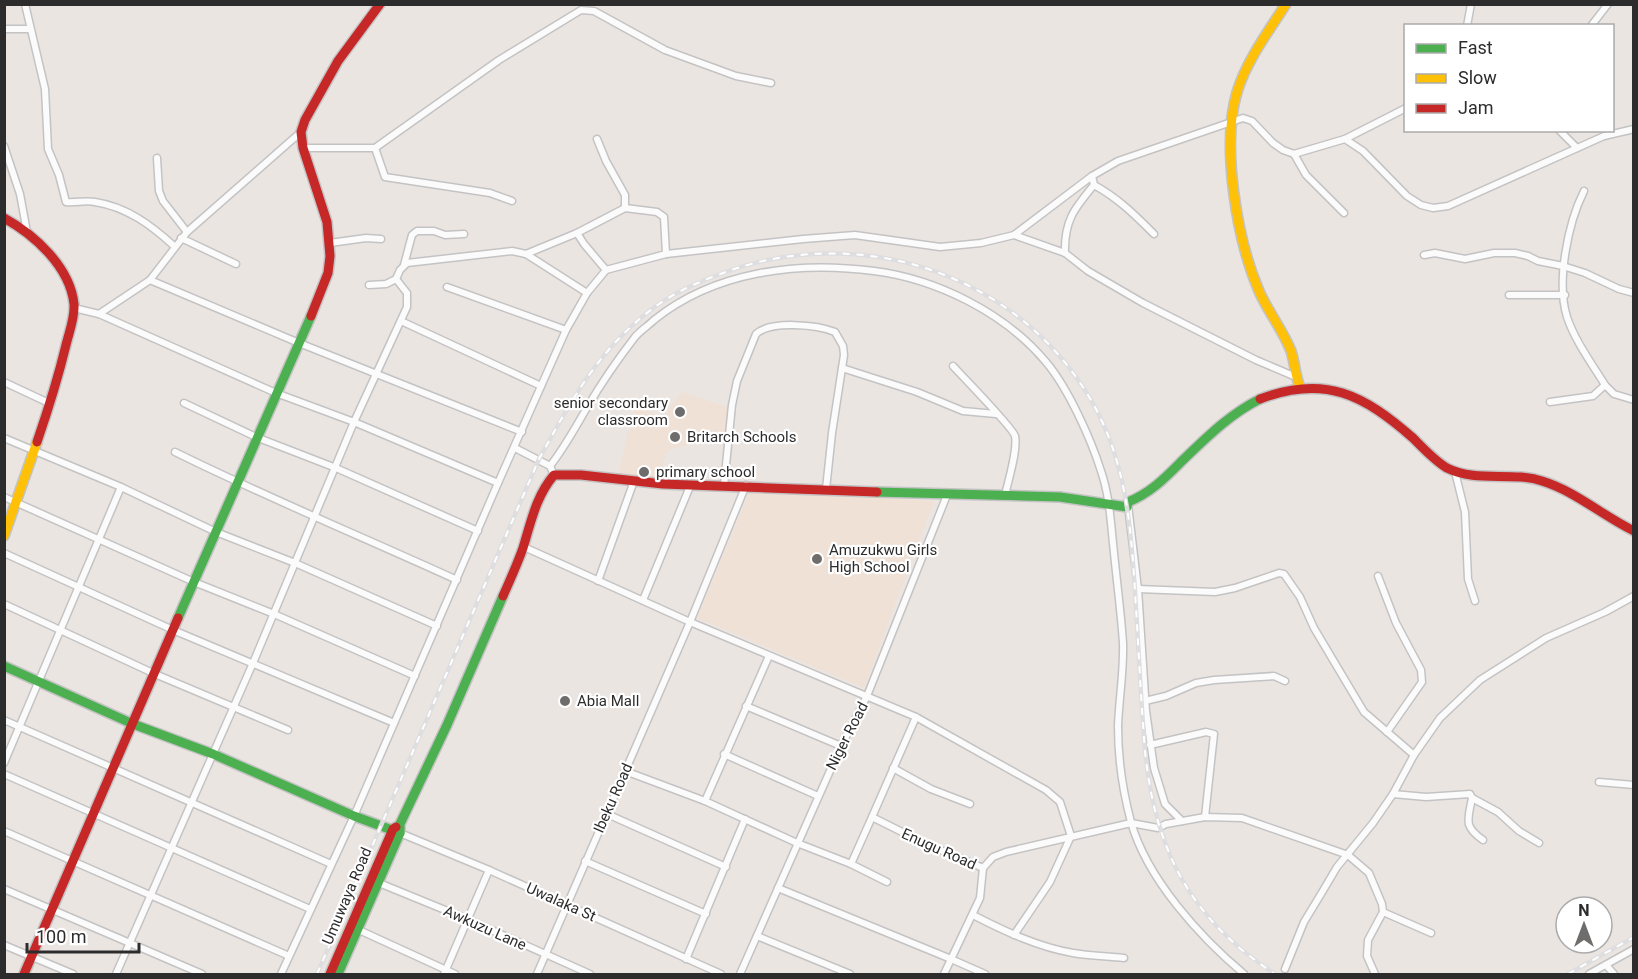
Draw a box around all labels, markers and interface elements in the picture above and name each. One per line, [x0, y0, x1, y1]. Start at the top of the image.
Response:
legend [1404, 24, 1614, 132]
text: Fast [1458, 37, 1493, 58]
text: Slow [1458, 67, 1497, 88]
text: Jam [1458, 97, 1494, 118]
place label: senior secondary classroom [554, 394, 668, 429]
marker: senior secondary classroom [673, 405, 687, 419]
place label: Britarch Schools [687, 428, 796, 446]
marker: Britarch Schools [668, 430, 682, 444]
place label: primary school [656, 463, 755, 481]
marker: primary school [637, 465, 651, 479]
place label: Amuzukwu Girls High School [829, 541, 937, 576]
marker: Amuzukwu Girls High School [810, 552, 824, 566]
place label: Abia Mall [577, 692, 639, 710]
marker: Abia Mall [558, 694, 572, 708]
street label: Niger Road [822, 699, 872, 773]
street label: Ibeku Road [590, 760, 636, 836]
street label: Enugu Road [899, 825, 979, 873]
street label: Umuwaya Road [318, 845, 376, 947]
street label: Uwalaka St [523, 879, 599, 925]
north arrow [1554, 895, 1614, 955]
text: N [1578, 901, 1590, 920]
street label: Awkuzu Lane [441, 902, 529, 954]
scale bar [27, 916, 140, 954]
text: 100 m [36, 926, 87, 947]

